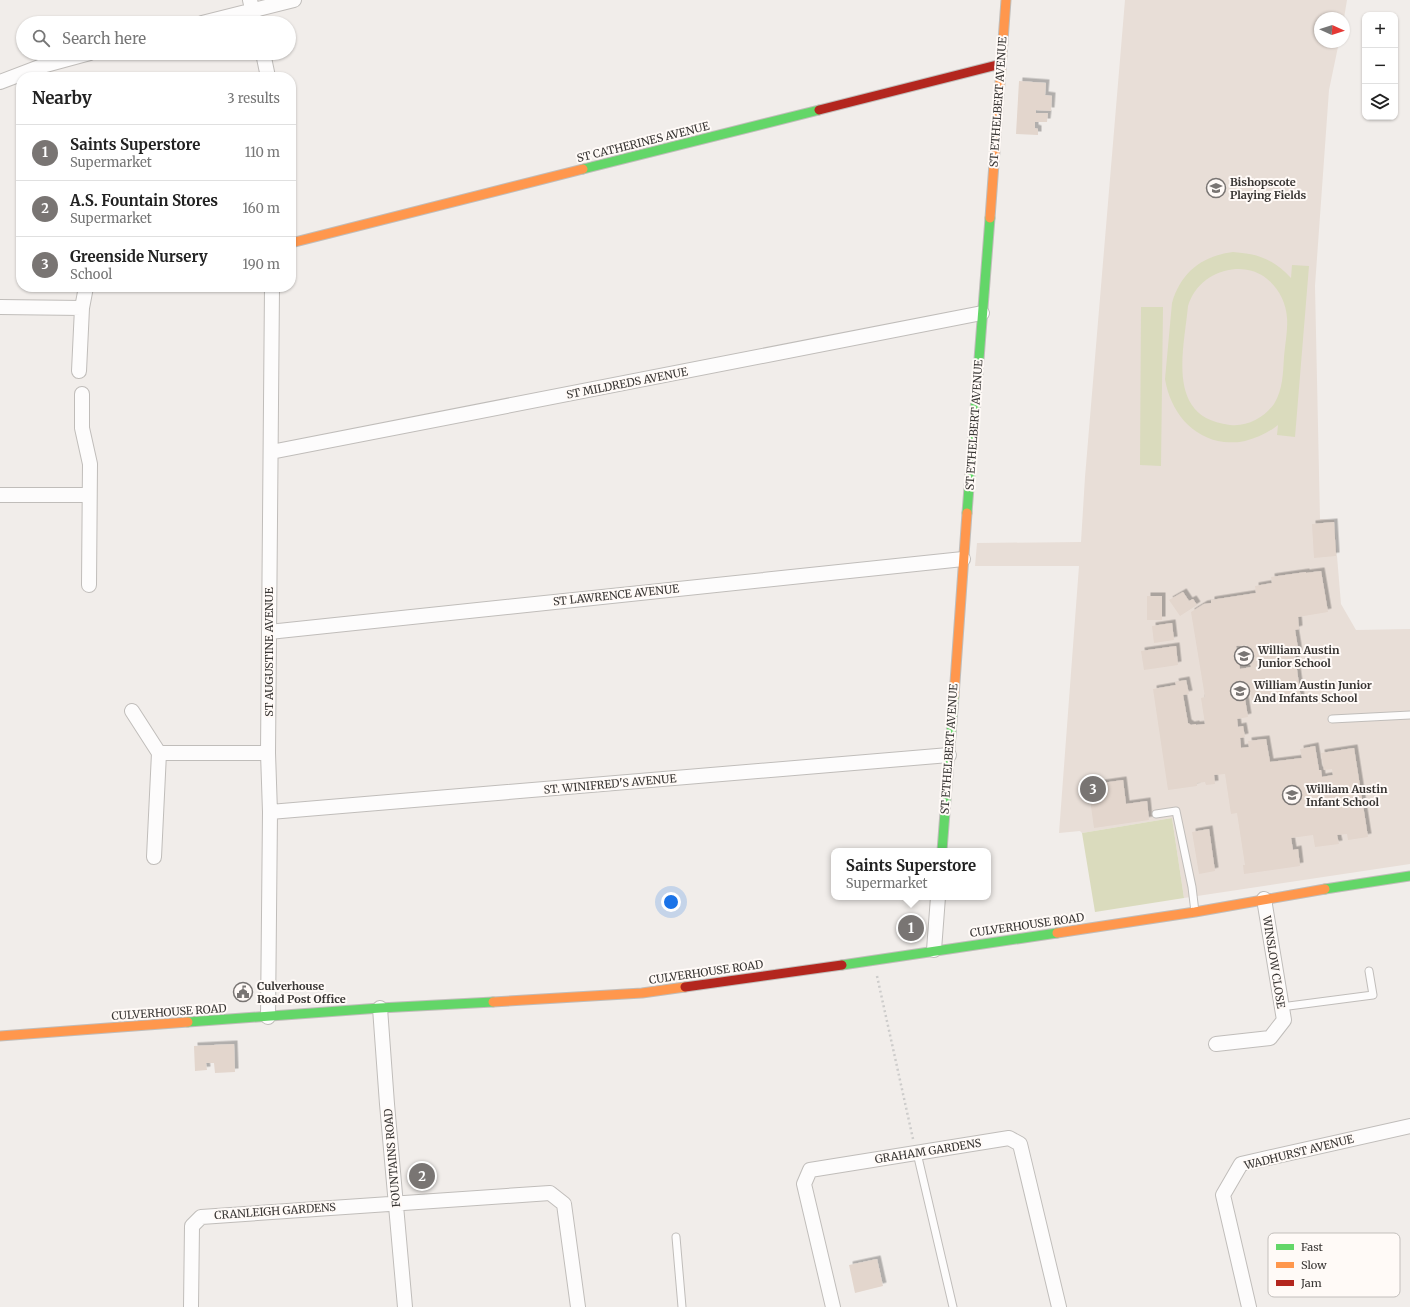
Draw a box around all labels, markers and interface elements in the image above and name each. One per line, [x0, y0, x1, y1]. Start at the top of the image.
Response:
north arrow [1314, 12, 1350, 48]
map controls [1362, 12, 1398, 120]
button: + [1362, 12, 1398, 48]
search box [16, 16, 296, 60]
icon: search [30, 27, 52, 49]
text: Search here [62, 29, 146, 48]
street label: ST ETHELBERT AVENUE [986, 36, 1010, 168]
button: − [1362, 48, 1398, 84]
button: layers [1362, 84, 1398, 120]
text: Nearby [32, 87, 92, 109]
text: 3 results [227, 90, 280, 107]
street label: ST CATHERINES AVENUE [575, 119, 711, 165]
text: Saints Superstore [70, 135, 200, 154]
text: 1 [42, 144, 48, 161]
text: 110 m [245, 144, 280, 161]
text: Supermarket [70, 154, 152, 171]
place label: Bishopscote Playing Fields [1230, 175, 1307, 202]
school or university icon: Bishopscote Playing Fields [1205, 177, 1227, 199]
text: A.S. Fountain Stores [70, 191, 218, 210]
text: 2 [41, 200, 49, 217]
text: 160 m [242, 200, 280, 217]
text: Supermarket [70, 210, 152, 227]
text: Greenside Nursery [70, 247, 208, 266]
text: 3 [41, 256, 49, 273]
text: 190 m [243, 256, 280, 273]
text: School [70, 266, 112, 283]
street label: ST ETHELBERT AVENUE [962, 359, 986, 491]
street label: ST MILDREDS AVENUE [565, 364, 689, 402]
street label: ST LAWRENCE AVENUE [552, 581, 680, 609]
street label: ST AUGUSTINE AVENUE [262, 587, 276, 717]
place label: William Austin Junior School [1257, 643, 1340, 670]
school or university icon: William Austin Junior School [1233, 645, 1255, 667]
place label: William Austin Junior And Infants School [1253, 678, 1372, 705]
school or university icon: William Austin Junior And Infants School [1229, 680, 1251, 702]
street label: ST ETHELBERT AVENUE [937, 683, 961, 815]
street label: ST. WINIFRED'S AVENUE [543, 771, 677, 797]
pin: 3 [1080, 774, 1106, 804]
place label: William Austin Infant School [1305, 782, 1388, 809]
school or university icon: William Austin Infant School [1281, 784, 1303, 806]
popup [831, 848, 991, 900]
text: Saints Superstore [846, 856, 976, 875]
text: Supermarket [846, 875, 928, 892]
your location [661, 892, 681, 912]
street label: CULVERHOUSE ROAD [969, 910, 1085, 940]
pin: 1 [898, 913, 924, 943]
street label: WINSLOW CLOSE [1260, 914, 1288, 1009]
street label: CULVERHOUSE ROAD [648, 957, 764, 987]
place label: Culverhouse Road Post Office [257, 979, 346, 1006]
public building icon: Culverhouse Road Post Office [232, 981, 254, 1003]
street label: CULVERHOUSE ROAD [111, 1001, 227, 1023]
street label: FOUNTAINS ROAD [381, 1108, 403, 1208]
street label: WADHURST AVENUE [1242, 1132, 1355, 1173]
street label: GRAHAM GARDENS [874, 1136, 983, 1166]
pin: 2 [409, 1161, 435, 1191]
street label: CRANLEIGH GARDENS [214, 1200, 337, 1222]
legend [1268, 1233, 1400, 1297]
text: Fast [1301, 1240, 1324, 1254]
text: Slow [1301, 1258, 1327, 1272]
text: Jam [1300, 1276, 1322, 1290]

